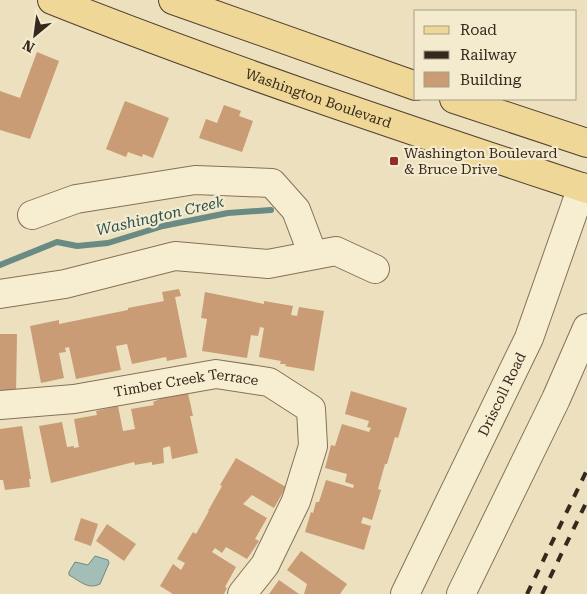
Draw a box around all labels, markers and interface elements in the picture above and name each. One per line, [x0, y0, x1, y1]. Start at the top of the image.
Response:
north arrow [10, 10, 60, 60]
legend [414, 10, 577, 100]
text: Road [460, 21, 497, 39]
text: N [20, 37, 37, 56]
text: Railway [460, 46, 517, 64]
street label: Washington Boulevard [243, 65, 394, 131]
text: Building [460, 71, 522, 89]
place label: Washington Boulevard & Bruce Drive [404, 145, 557, 177]
marker: Washington Boulevard & Bruce Drive [388, 155, 400, 167]
water label: Washington Creek [94, 192, 226, 239]
street label: Driscoll Road [475, 350, 529, 439]
street label: Timber Creek Terrace [113, 366, 260, 400]

